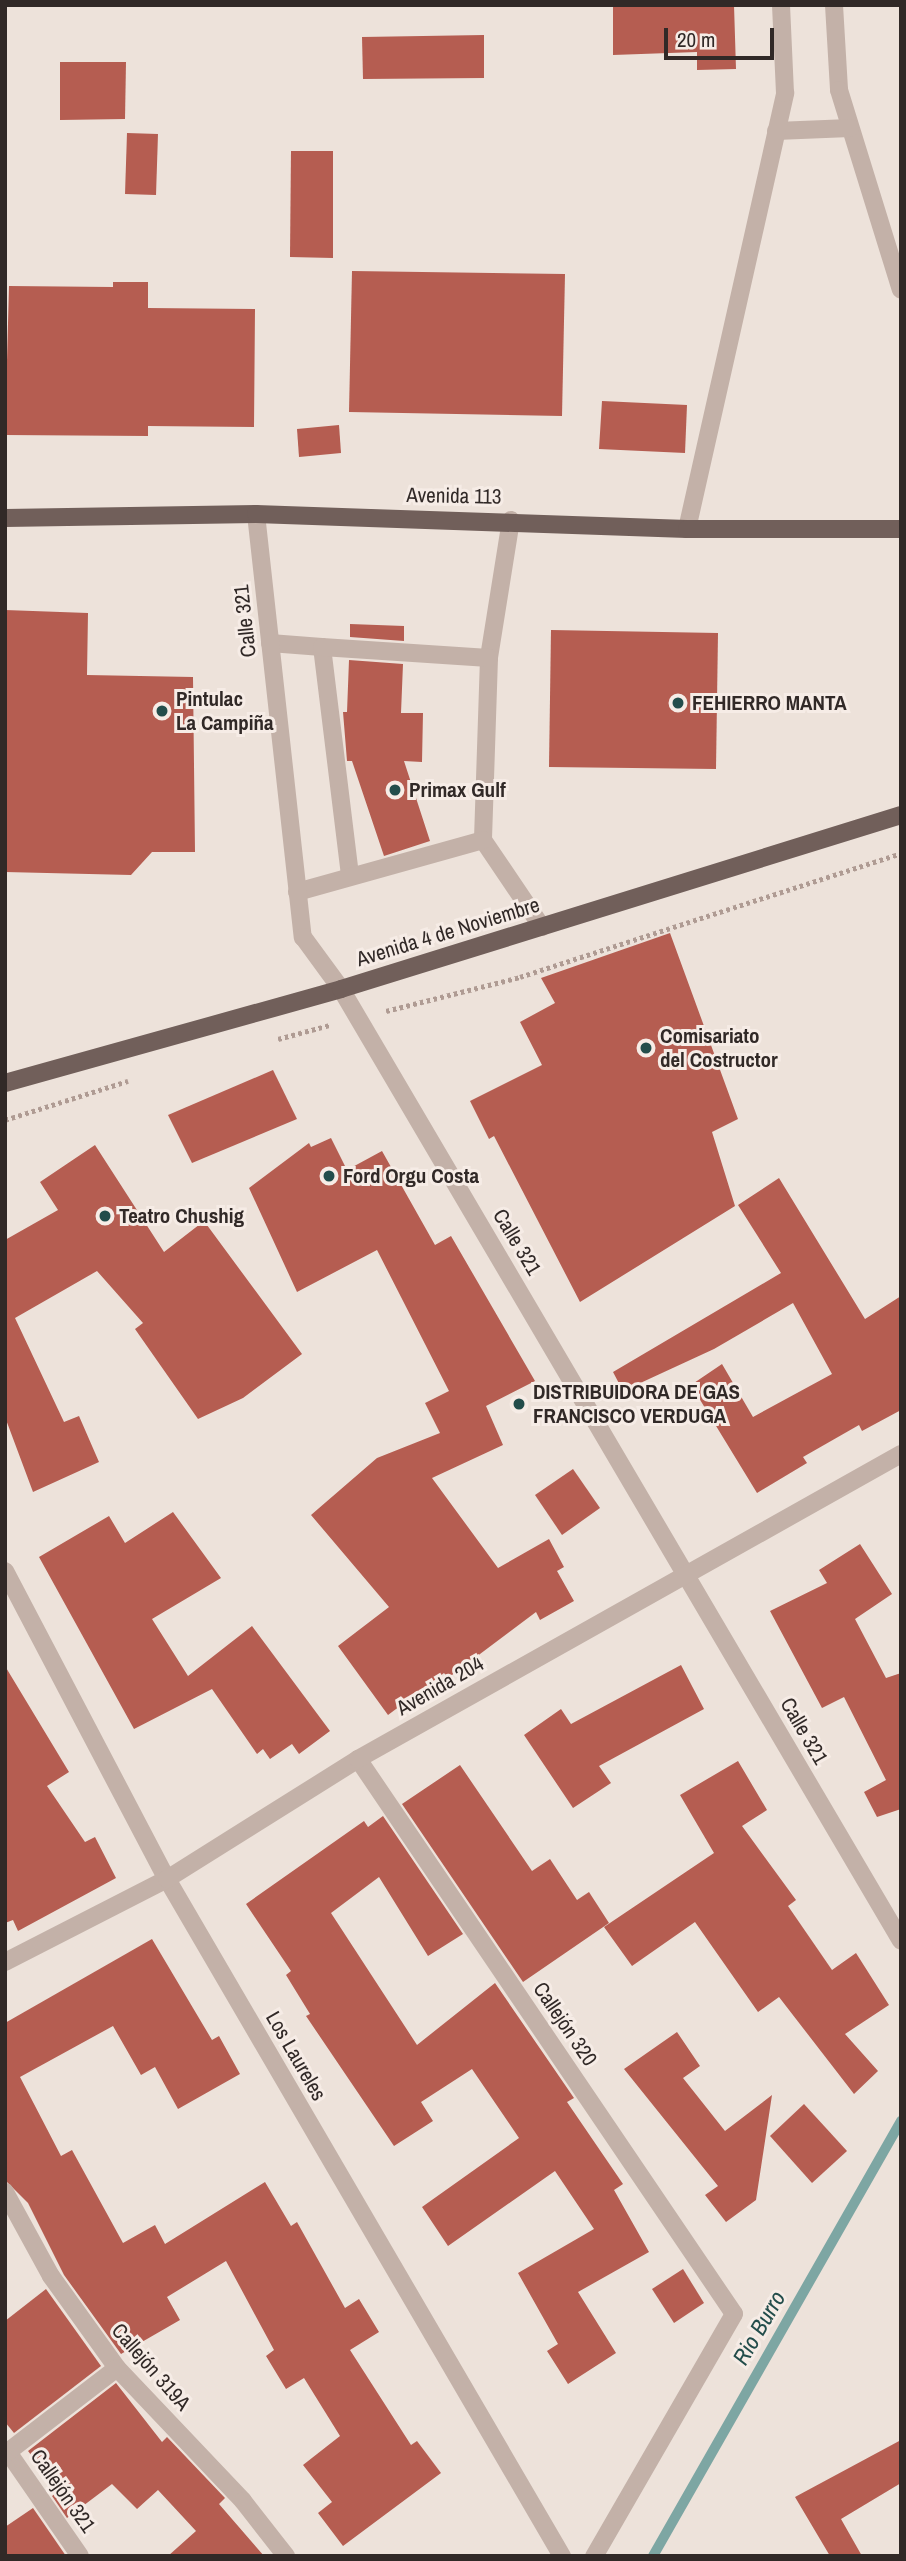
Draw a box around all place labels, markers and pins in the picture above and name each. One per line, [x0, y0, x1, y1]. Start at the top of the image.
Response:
place label: Pintulac La Campiña [176, 686, 274, 736]
place label: FEHIERRO MANTA [692, 690, 847, 716]
marker: FEHIERRO MANTA [670, 695, 686, 711]
marker: Pintulac La Campiña [154, 703, 170, 719]
place label: Primax Gulf [409, 777, 506, 803]
marker: Primax Gulf [387, 782, 403, 798]
place label: Comisariato del Costructor [660, 1023, 778, 1073]
marker: Comisariato del Costructor [638, 1040, 654, 1056]
place label: Ford Orgu Costa [343, 1163, 479, 1189]
marker: Ford Orgu Costa [321, 1168, 337, 1184]
place label: Teatro Chushig [119, 1203, 244, 1229]
marker: Teatro Chushig [97, 1208, 113, 1224]
place label: DISTRIBUIDORA DE GAS FRANCISCO VERDUGA [533, 1379, 741, 1429]
marker: DISTRIBUIDORA DE GAS FRANCISCO VERDUGA [511, 1396, 527, 1412]

